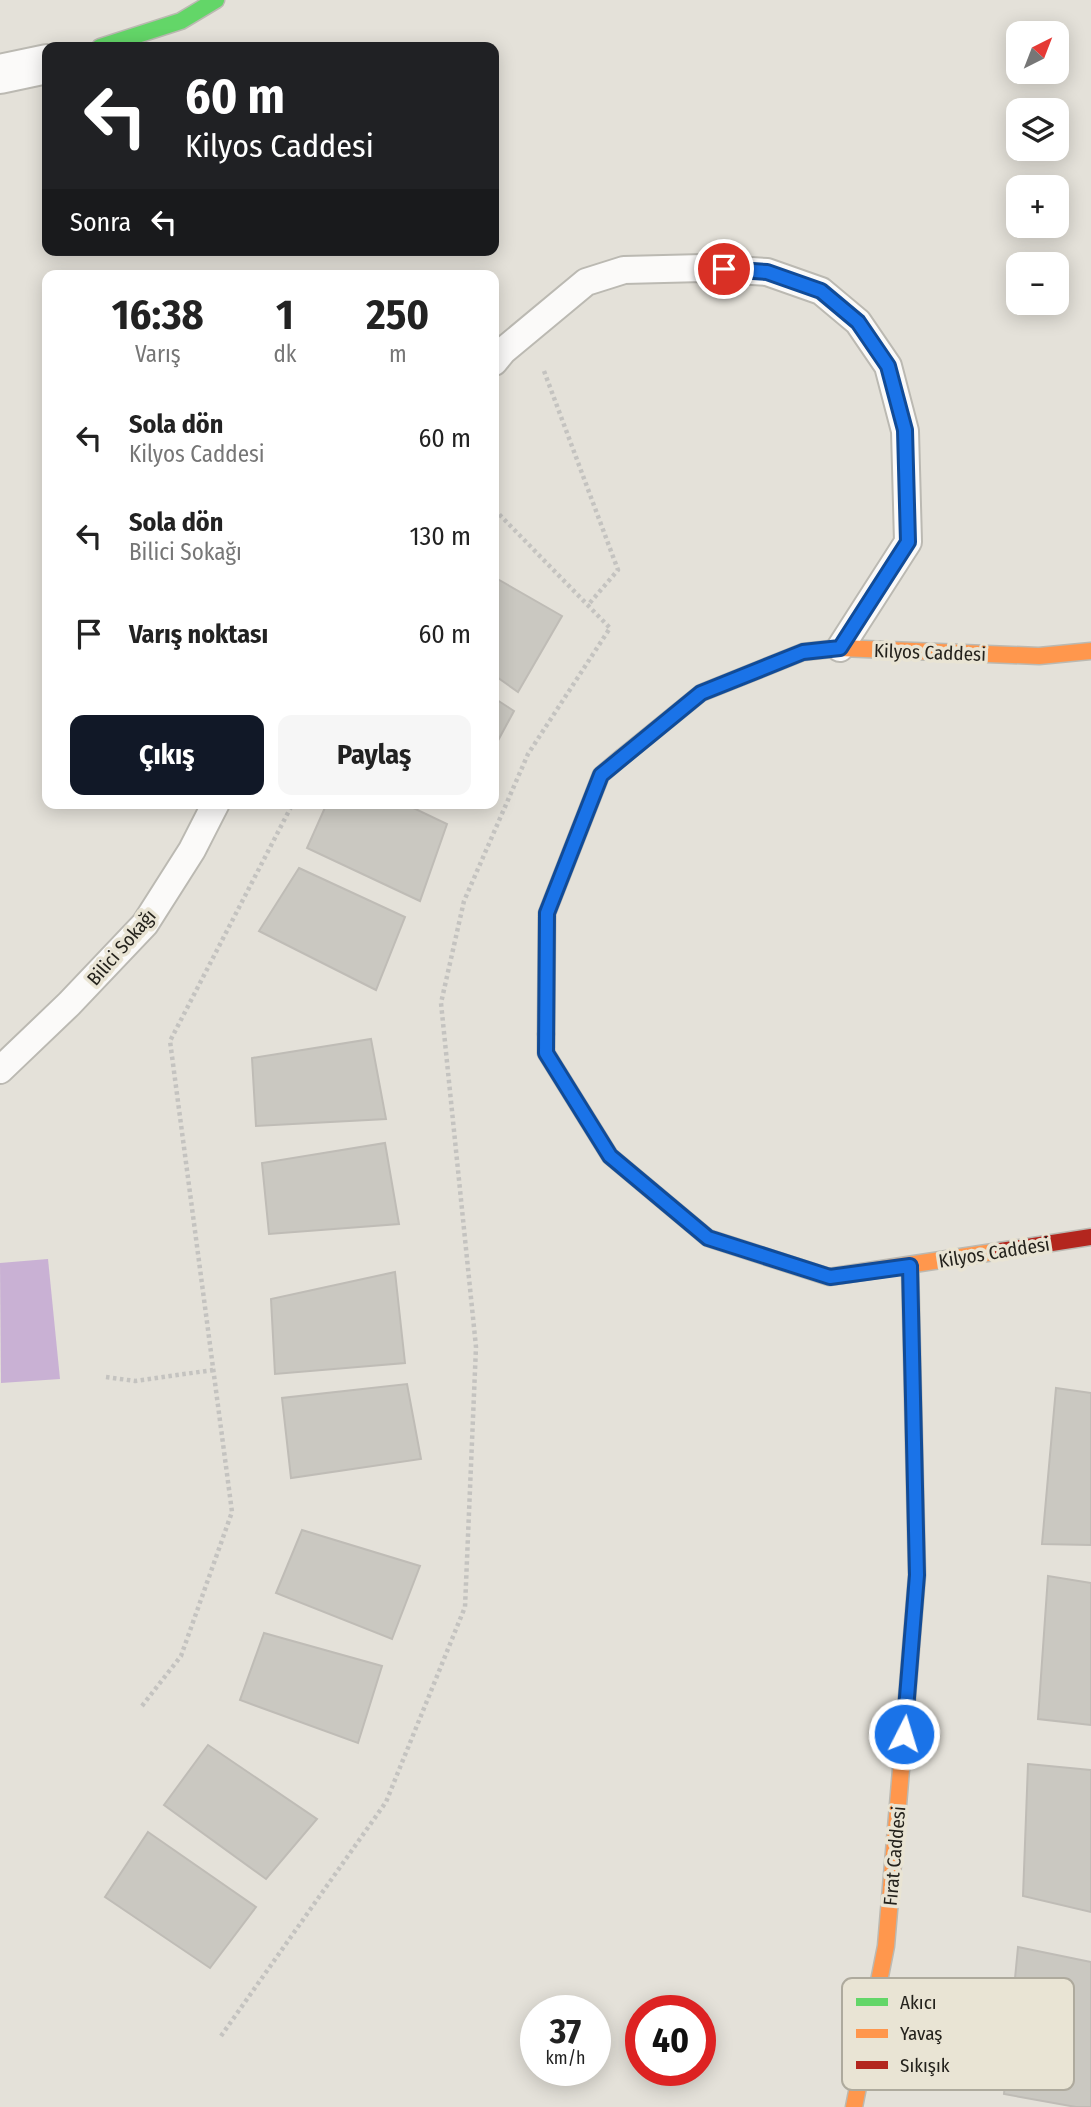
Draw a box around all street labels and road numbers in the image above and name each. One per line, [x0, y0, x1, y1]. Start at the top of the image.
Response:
street label: Kilyos Caddesi [874, 639, 986, 666]
street label: Bilici Sokağı [82, 905, 161, 990]
street label: Kilyos Caddesi [937, 1232, 1051, 1273]
street label: Fırat Caddesi [879, 1805, 910, 1907]

